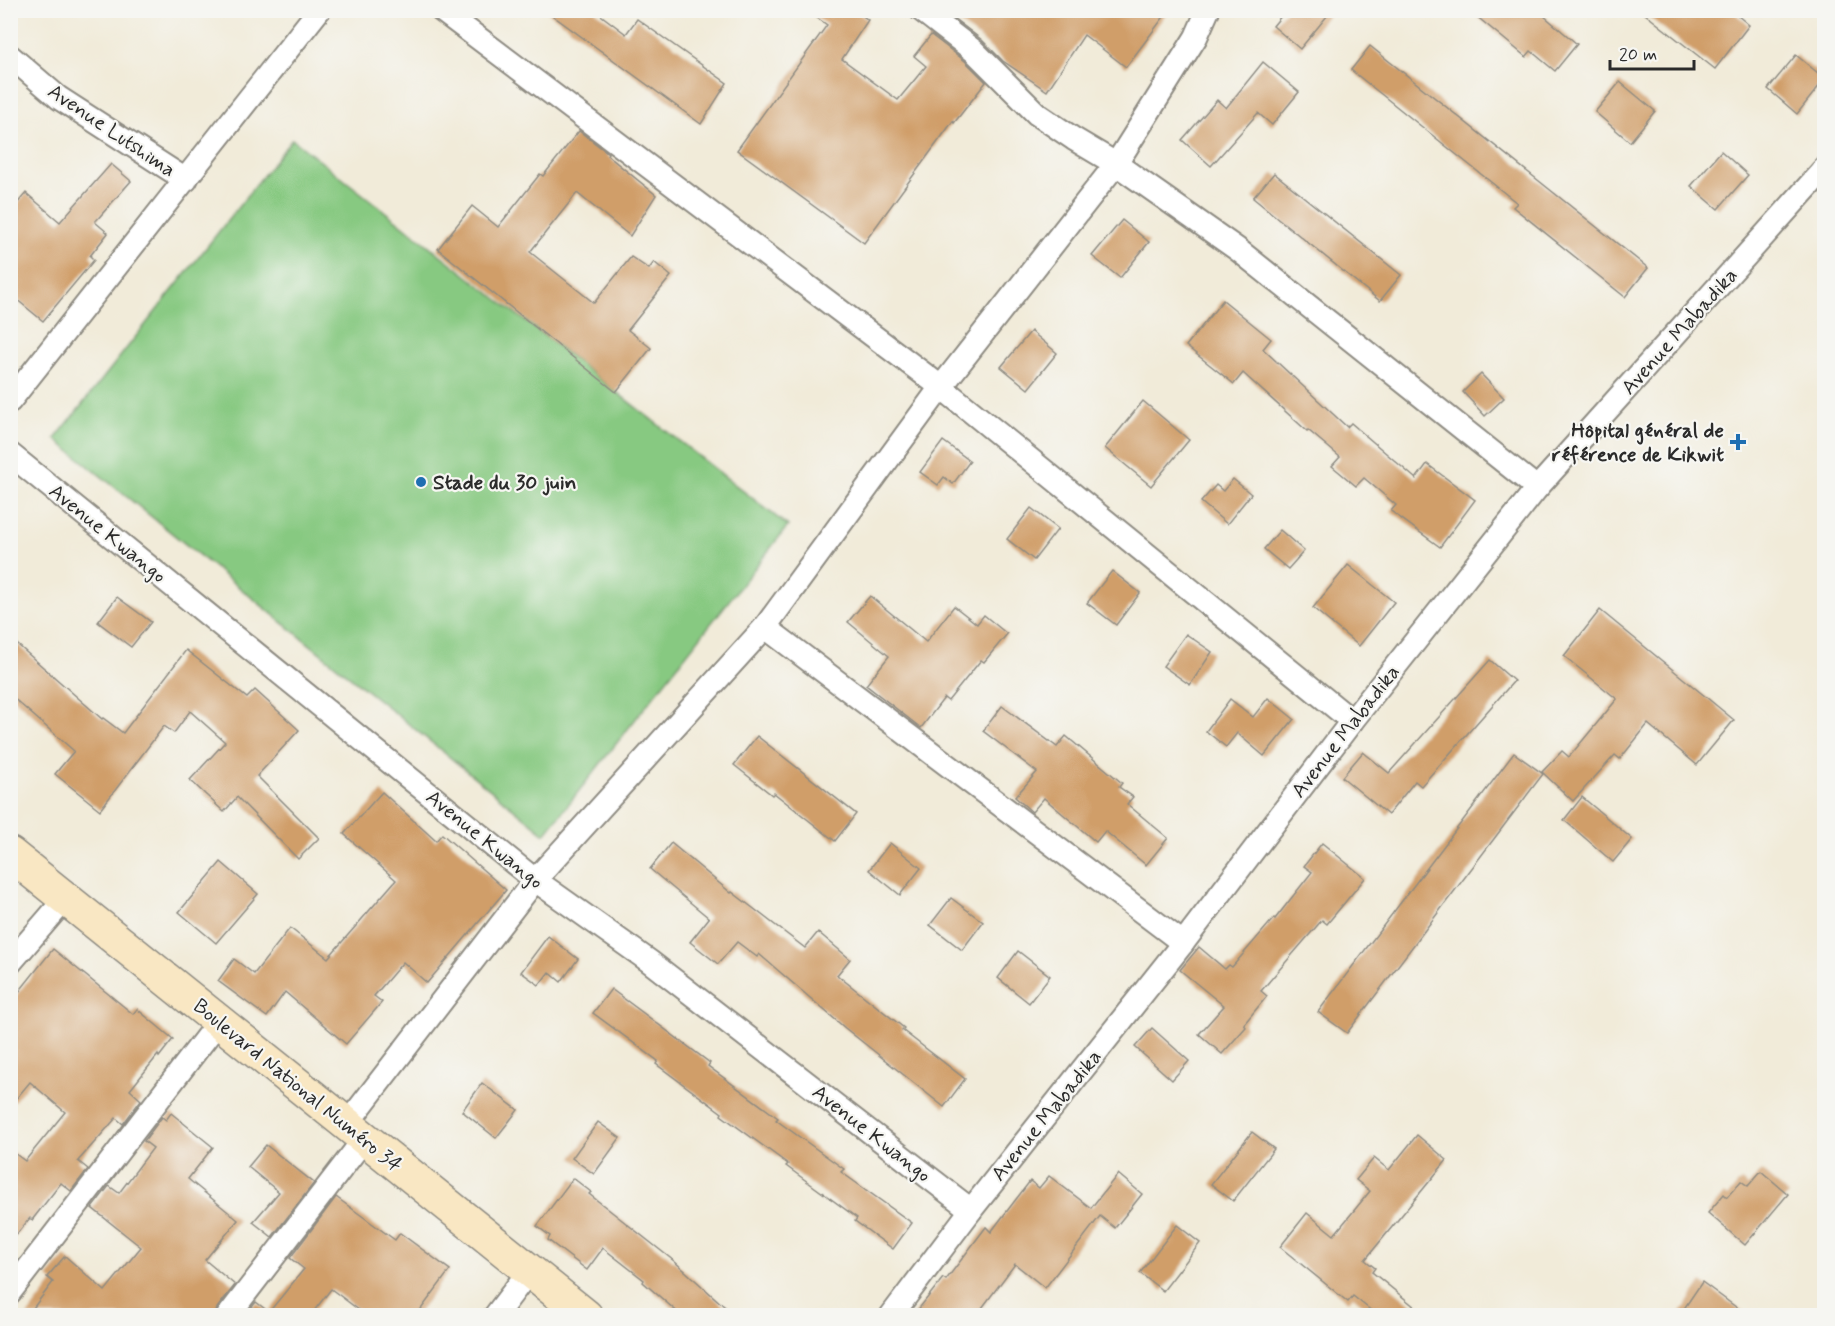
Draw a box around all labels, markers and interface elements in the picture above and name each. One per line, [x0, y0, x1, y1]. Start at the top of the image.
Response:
scale bar [1610, 33, 1694, 71]
text: 20 m [1619, 43, 1657, 67]
street label: Avenue Lutshima [42, 78, 181, 184]
street label: Avenue Mabadika [1615, 262, 1744, 401]
place label: Hôpital général de référence de Kikwit [1552, 417, 1724, 469]
marker: Hôpital général de référence de Kikwit [1729, 433, 1747, 451]
place label: Stade du 30 juin [433, 469, 576, 497]
marker: Stade du 30 juin [414, 475, 428, 489]
street label: Avenue Kwango [43, 478, 172, 590]
street label: Avenue Mabadika [1285, 659, 1407, 804]
street label: Avenue Kwango [420, 784, 549, 896]
street label: Boulevard National Numéro 34 [187, 993, 408, 1179]
street label: Avenue Mabadika [985, 1044, 1109, 1187]
street label: Avenue Kwango [806, 1078, 937, 1189]

